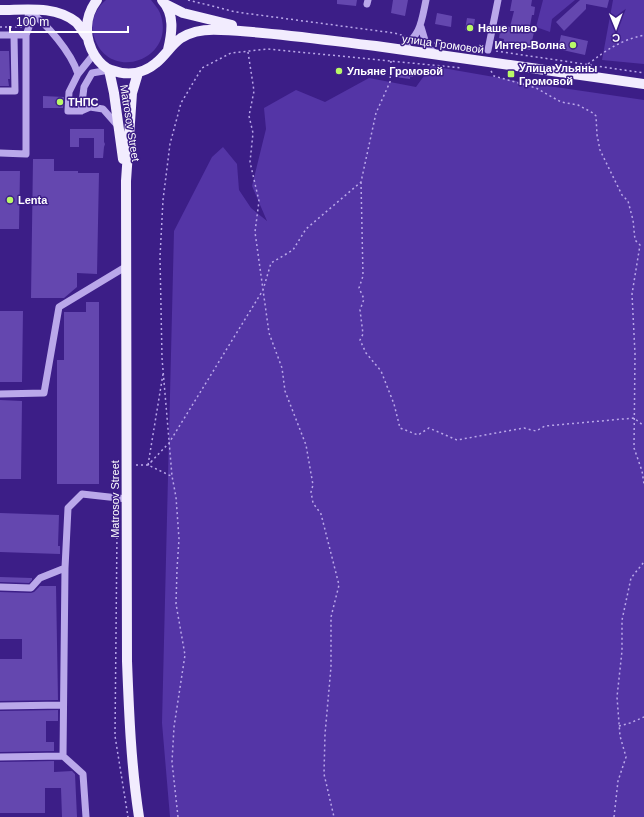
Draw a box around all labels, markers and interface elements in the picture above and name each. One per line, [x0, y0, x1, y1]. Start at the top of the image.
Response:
scale bar [10, 8, 128, 34]
north arrow [596, 8, 636, 48]
text: 100 m [16, 15, 49, 29]
place label: Наше пиво [478, 22, 537, 34]
marker: Наше пиво [465, 23, 475, 33]
street label: улица Громовой [401, 32, 485, 56]
text: С [612, 32, 620, 44]
place label: Интер-Волна [494, 39, 566, 51]
marker: Интер-Волна [568, 40, 578, 50]
place label: Улица Ульяны Громовой [519, 62, 597, 87]
place label: Ульяне Громовой [347, 65, 443, 77]
marker: Ульяне Громовой [334, 66, 344, 76]
marker: Улица Ульяны Громовой [506, 69, 516, 79]
street label: Matrosov Street [118, 84, 142, 162]
place label: ТНПС [68, 96, 99, 108]
marker: ТНПС [55, 97, 65, 107]
place label: Lenta [18, 194, 48, 206]
marker: Lenta [5, 195, 15, 205]
street label: Matrosov Street [109, 460, 121, 538]

